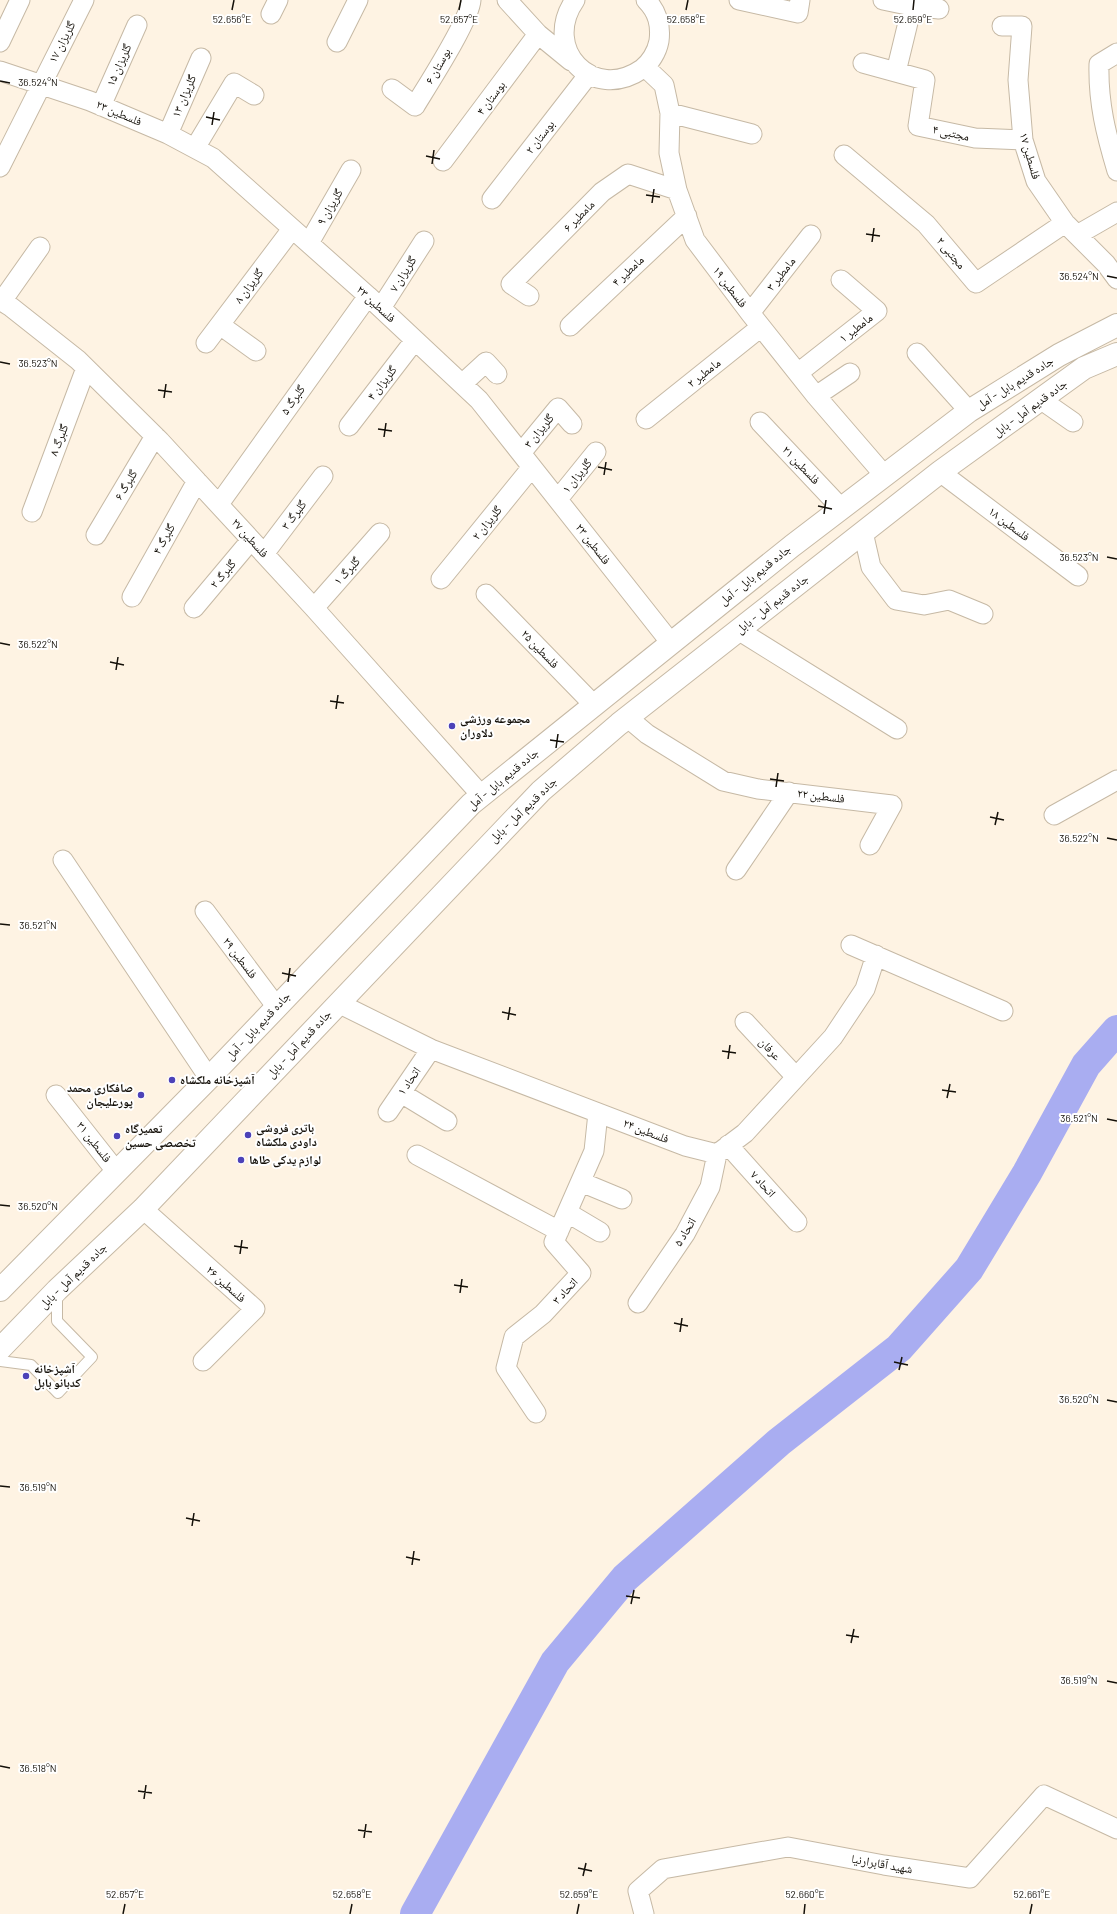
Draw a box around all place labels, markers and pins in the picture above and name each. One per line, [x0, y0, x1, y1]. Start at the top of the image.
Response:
place label: مجموعه ورزشی دلاوران [460, 711, 531, 741]
marker: مجموعه ورزشی دلاوران [447, 721, 457, 731]
place label: آشپزخانه ملکشاه [180, 1072, 255, 1087]
marker: آشپزخانه ملکشاه [167, 1075, 177, 1085]
place label: صافکاری محمد پورعلیجان [67, 1080, 133, 1110]
marker: صافکاری محمد پورعلیجان [136, 1090, 146, 1100]
place label: باتری فروشی داودی ملکشاه [256, 1120, 317, 1150]
place label: تعمیرگاه تخصصی حسین [125, 1121, 196, 1151]
marker: باتری فروشی داودی ملکشاه [243, 1130, 253, 1140]
marker: تعمیرگاه تخصصی حسین [112, 1131, 122, 1141]
place label: لوازم یدکی طاها [249, 1152, 321, 1168]
marker: لوازم یدکی طاها [236, 1155, 246, 1165]
place label: آشپزخانه کدبانو بابل [34, 1361, 82, 1391]
marker: آشپزخانه کدبانو بابل [21, 1371, 31, 1381]

